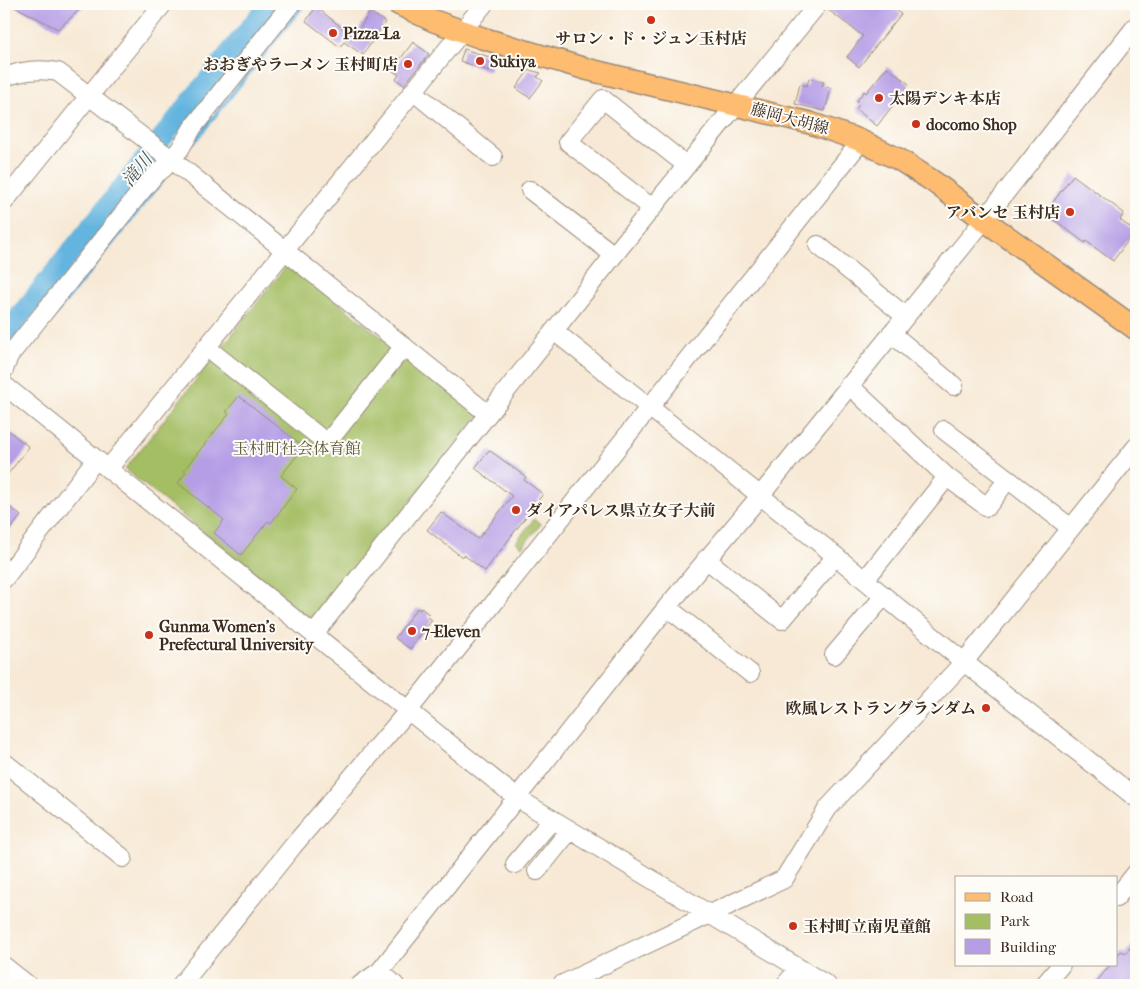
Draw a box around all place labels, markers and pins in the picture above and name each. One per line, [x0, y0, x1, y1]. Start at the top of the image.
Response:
marker: サロン・ド・ジュン玉村店 [645, 14, 657, 26]
place label: Pizza-La [343, 24, 401, 43]
marker: Pizza-La [327, 27, 339, 39]
place label: サロン・ド・ジュン玉村店 [555, 29, 747, 48]
place label: Sukiya [490, 52, 536, 72]
place label: おおぎやラーメン 玉村町店 [203, 55, 398, 74]
marker: Sukiya [474, 55, 486, 67]
marker: おおぎやラーメン 玉村町店 [402, 58, 414, 70]
place label: 太陽デンキ本店 [889, 89, 1001, 108]
marker: 太陽デンキ本店 [873, 92, 885, 104]
place label: docomo Shop [926, 115, 1017, 135]
marker: docomo Shop [910, 118, 922, 130]
place label: アバンセ 玉村店 [946, 203, 1060, 222]
marker: アバンセ 玉村店 [1064, 206, 1076, 218]
place label: ダイアパレス県立女子大前 [526, 501, 715, 520]
marker: ダイアパレス県立女子大前 [510, 504, 522, 516]
place label: Gunma Women's Prefectural University [159, 617, 315, 655]
place label: 7-Eleven [421, 622, 481, 641]
marker: 7-Eleven [406, 625, 418, 637]
marker: Gunma Women's Prefectural University [143, 629, 155, 641]
place label: 欧風レストラングランダム [785, 699, 976, 718]
marker: 欧風レストラングランダム [980, 702, 992, 714]
place label: 玉村町立南児童館 [803, 917, 931, 936]
marker: 玉村町立南児童館 [787, 920, 799, 932]

